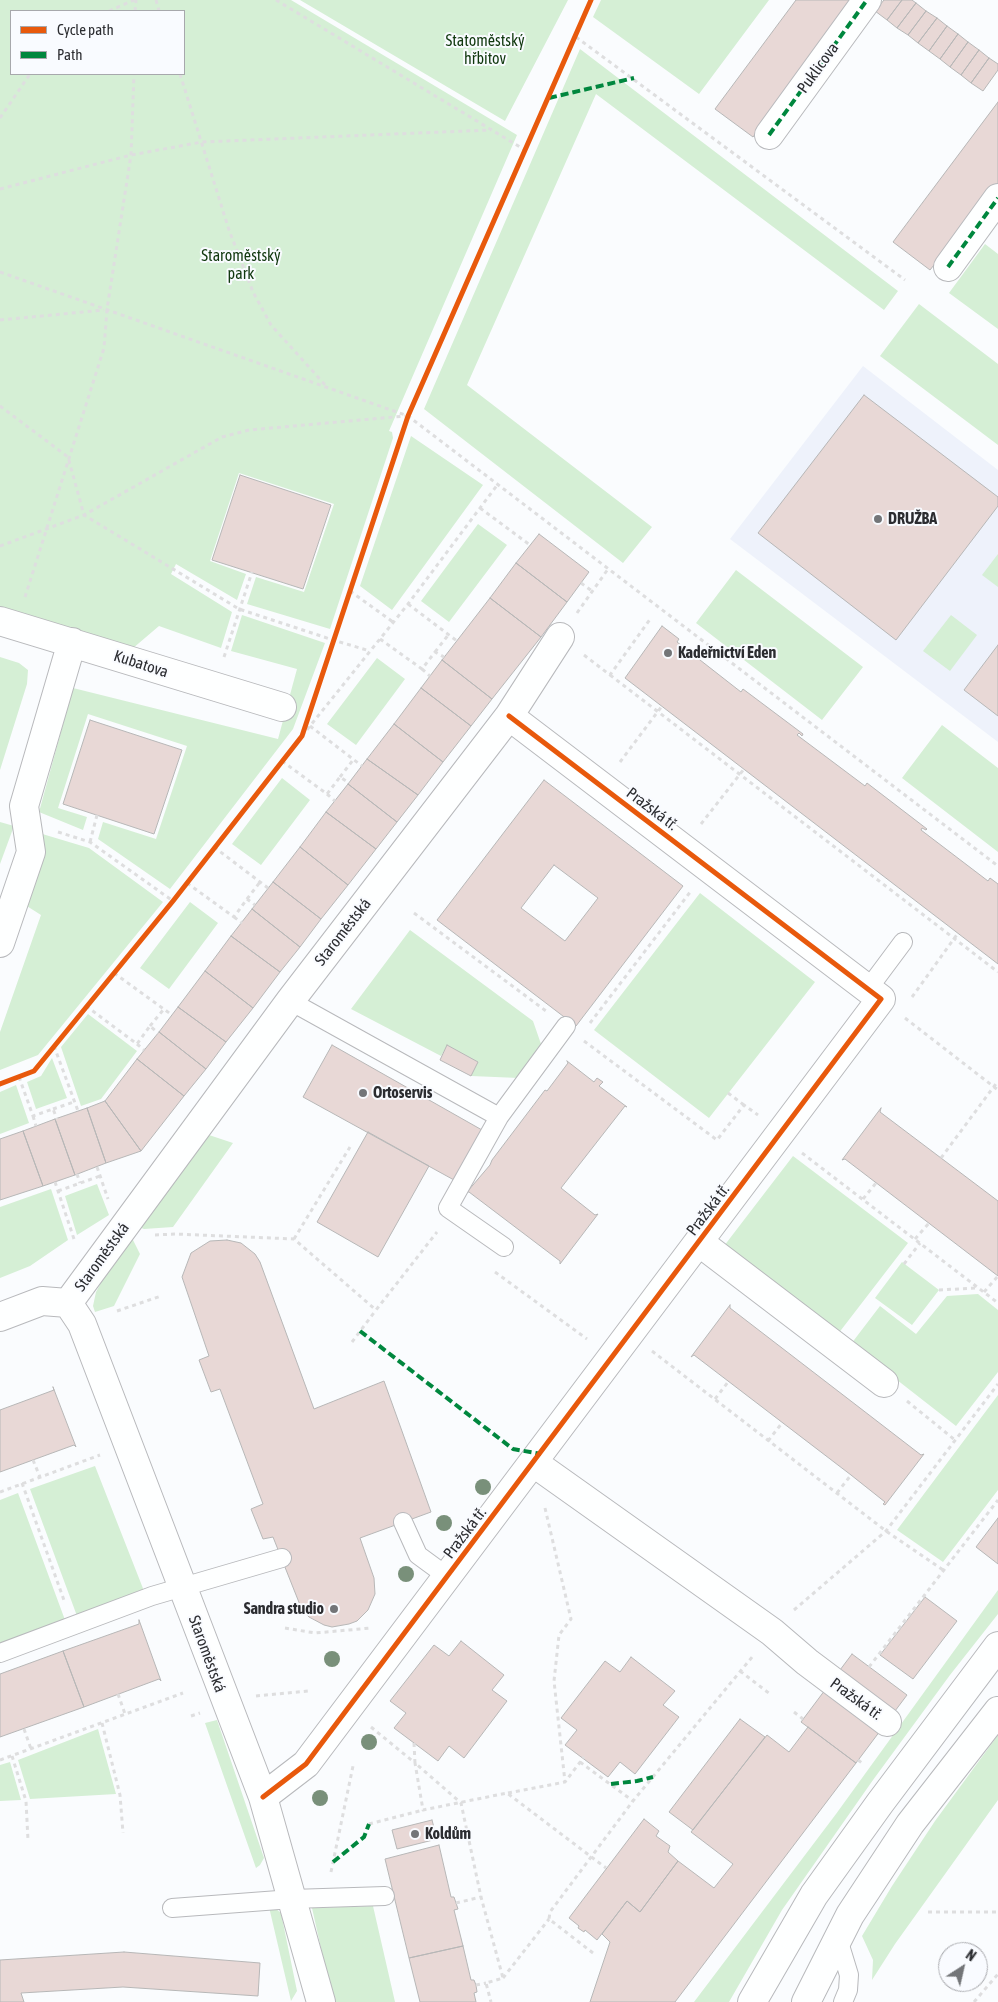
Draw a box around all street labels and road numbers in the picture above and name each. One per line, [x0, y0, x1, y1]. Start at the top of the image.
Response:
street label: Puklicova [793, 39, 843, 97]
street label: Kubatova [111, 646, 171, 682]
street label: Pražská tř. [623, 783, 681, 835]
street label: Staroměstská [311, 894, 375, 970]
street label: Pražská tř. [682, 1181, 734, 1239]
street label: Staroměstská [71, 1219, 133, 1295]
street label: Pražská tř. [439, 1504, 491, 1562]
street label: Staroměstská [184, 1613, 230, 1695]
street label: Pražská tř. [826, 1674, 886, 1724]

